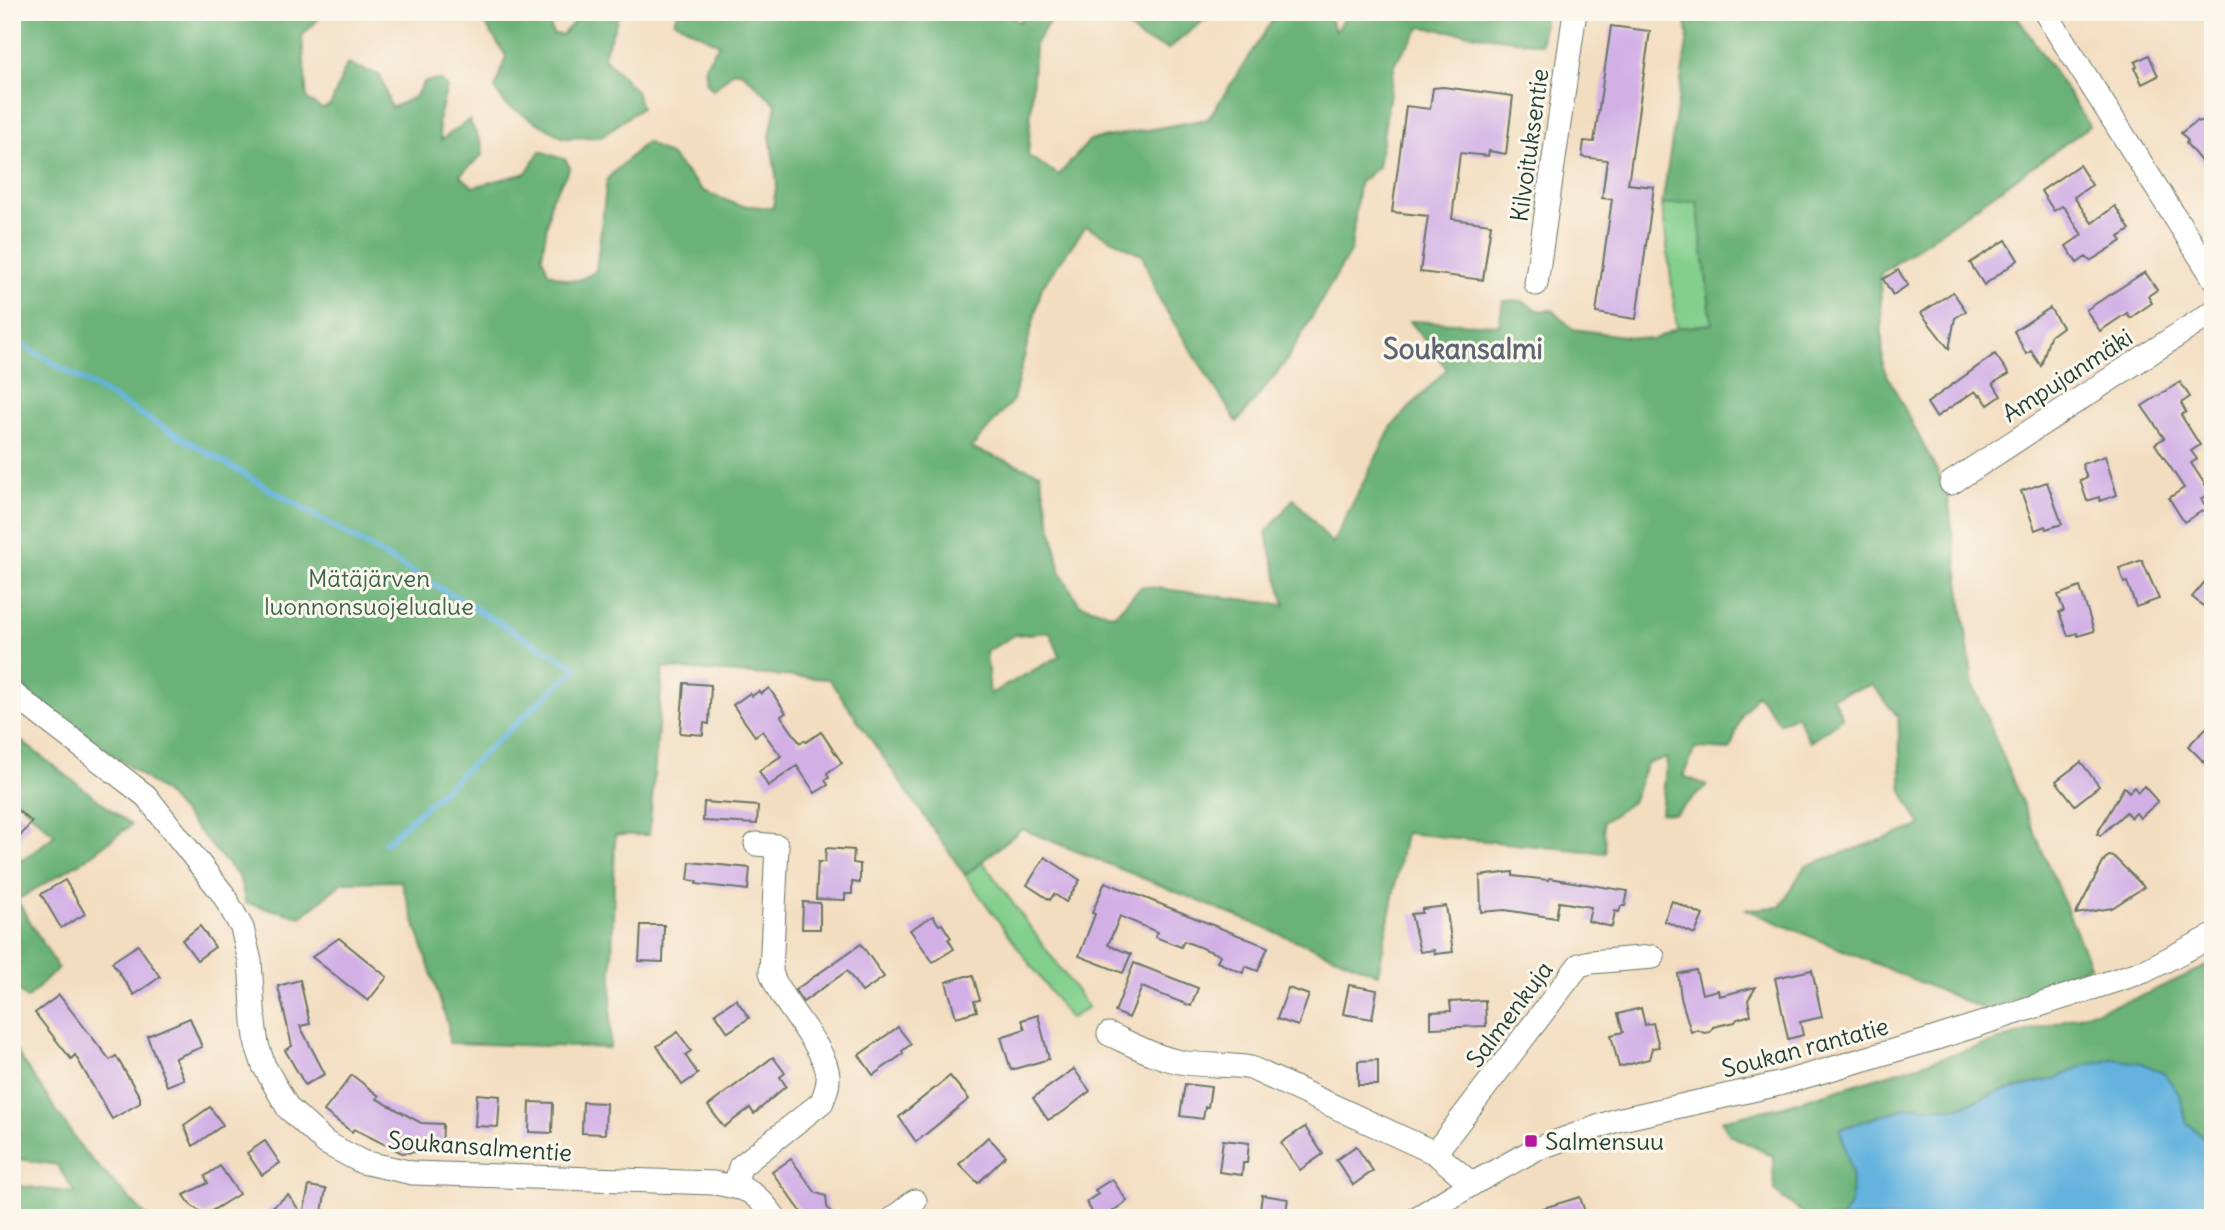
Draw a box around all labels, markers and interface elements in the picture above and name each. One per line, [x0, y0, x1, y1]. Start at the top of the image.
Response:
street label: Kilvoituksentie [1503, 66, 1555, 224]
street label: Ampujanmäki [1996, 322, 2138, 428]
district label: Soukansalmi [1383, 331, 1543, 367]
park label: Mätäjärven luonnonsuojelualue [264, 563, 474, 621]
street label: Salmenkuja [1459, 955, 1559, 1073]
street label: Soukan rantatie [1718, 1010, 1892, 1084]
street label: Soukansalmentie [387, 1125, 573, 1167]
place label: Salmensuu [1545, 1126, 1664, 1156]
marker: Salmensuu [1523, 1133, 1539, 1149]

